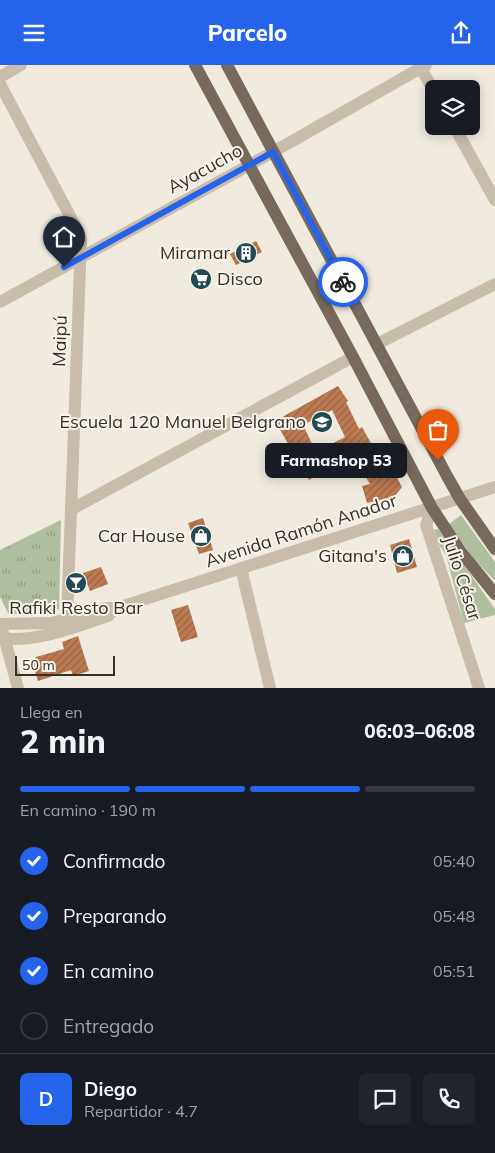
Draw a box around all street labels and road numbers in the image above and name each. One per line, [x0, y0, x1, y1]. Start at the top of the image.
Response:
street label: Ayacucho [163, 139, 246, 198]
street label: Maipú [47, 315, 72, 367]
street label: Avenida Ramón Anador [202, 489, 400, 572]
street label: Julio César [438, 533, 487, 623]

